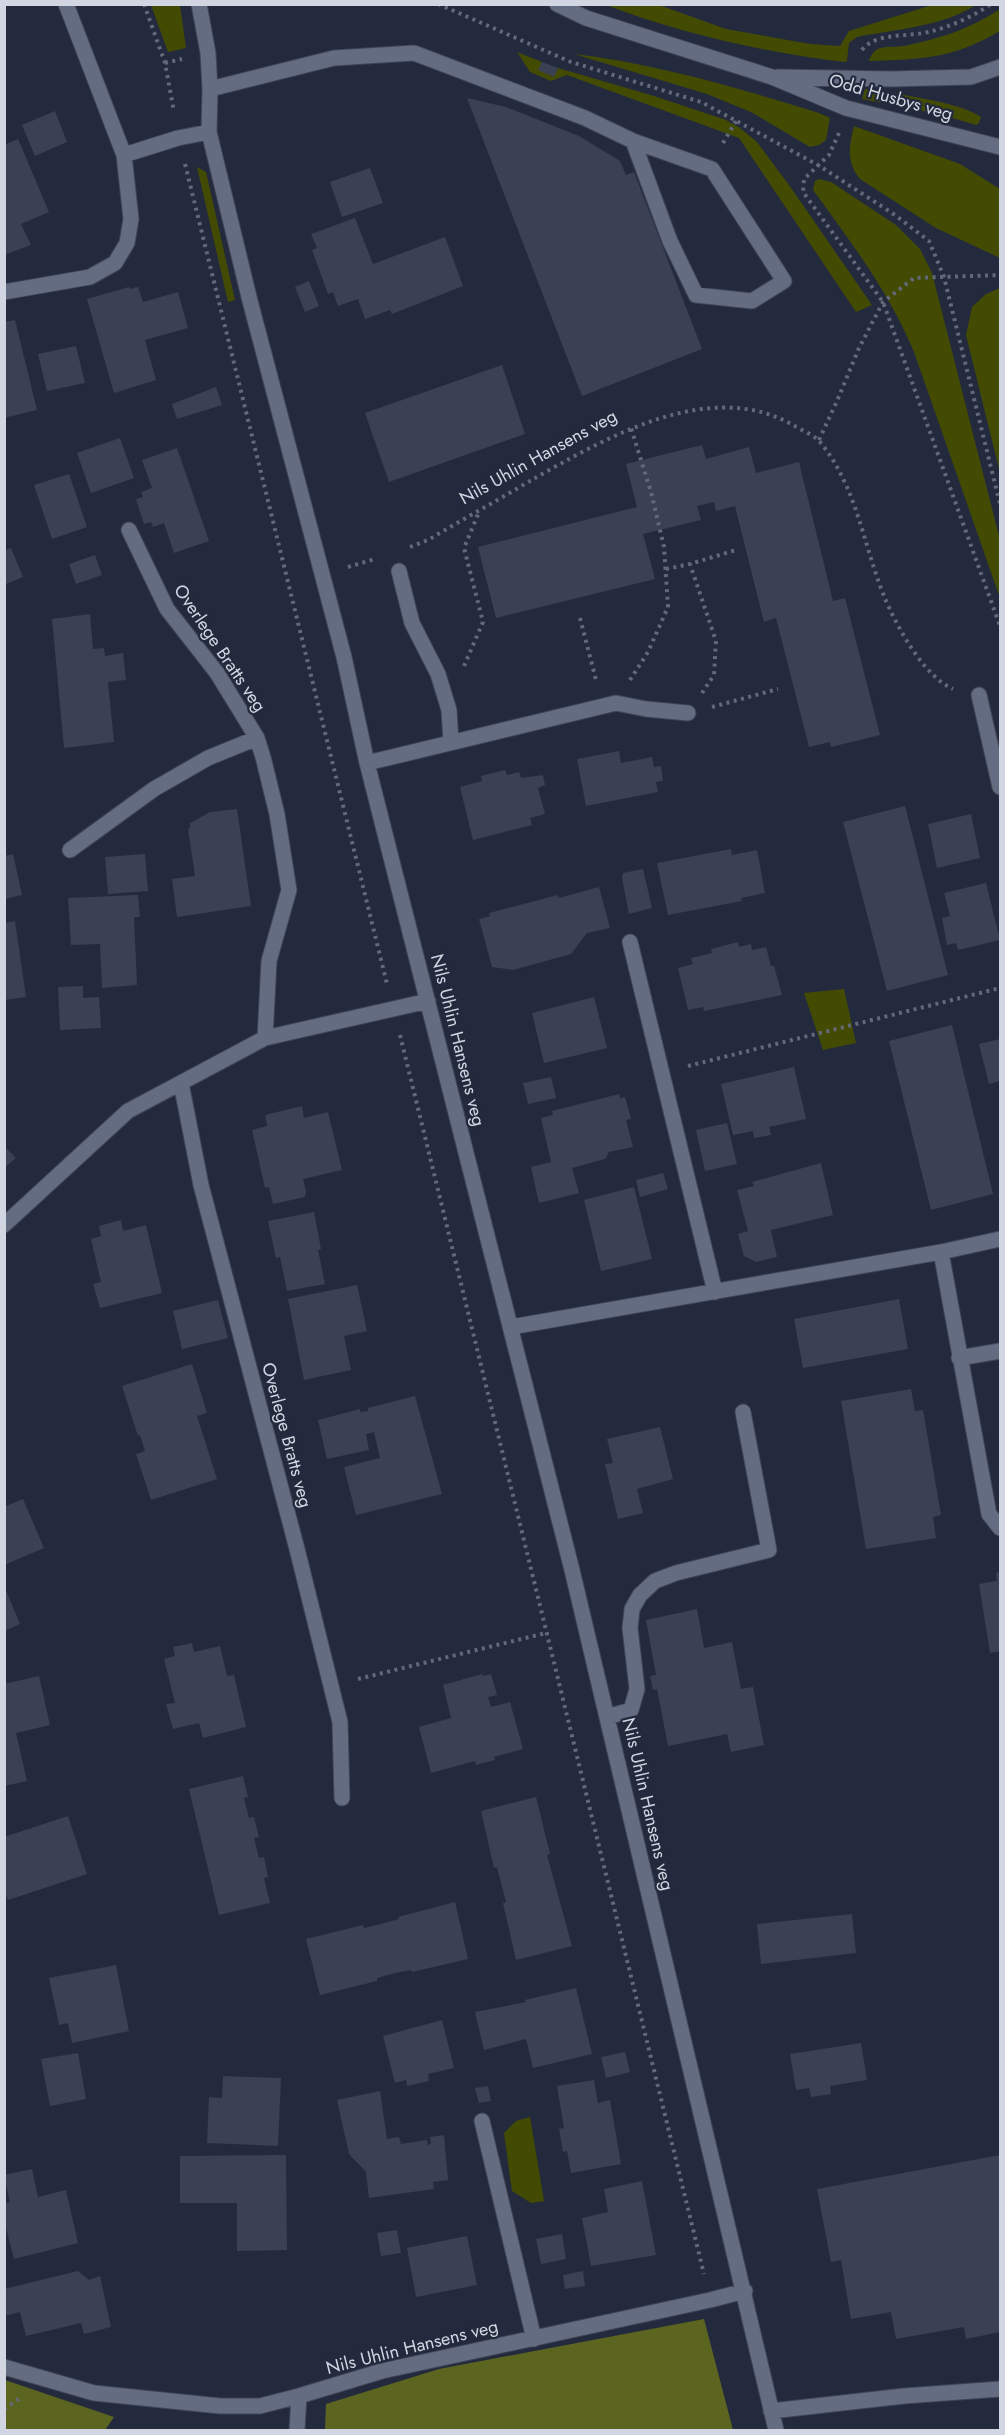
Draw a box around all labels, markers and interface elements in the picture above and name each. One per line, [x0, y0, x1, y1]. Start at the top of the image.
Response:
street label: Odd Husbys veg [826, 67, 956, 127]
street label: Nils Uhlin Hansens veg [454, 403, 622, 511]
street label: Overlege Bratts veg [167, 579, 273, 717]
street label: Nils Uhlin Hansens veg [424, 951, 492, 1129]
street label: Overlege Bratts veg [255, 1360, 319, 1510]
street label: Nils Uhlin Hansens veg [615, 1715, 681, 1893]
street label: Nils Uhlin Hansens veg [323, 2313, 501, 2381]

